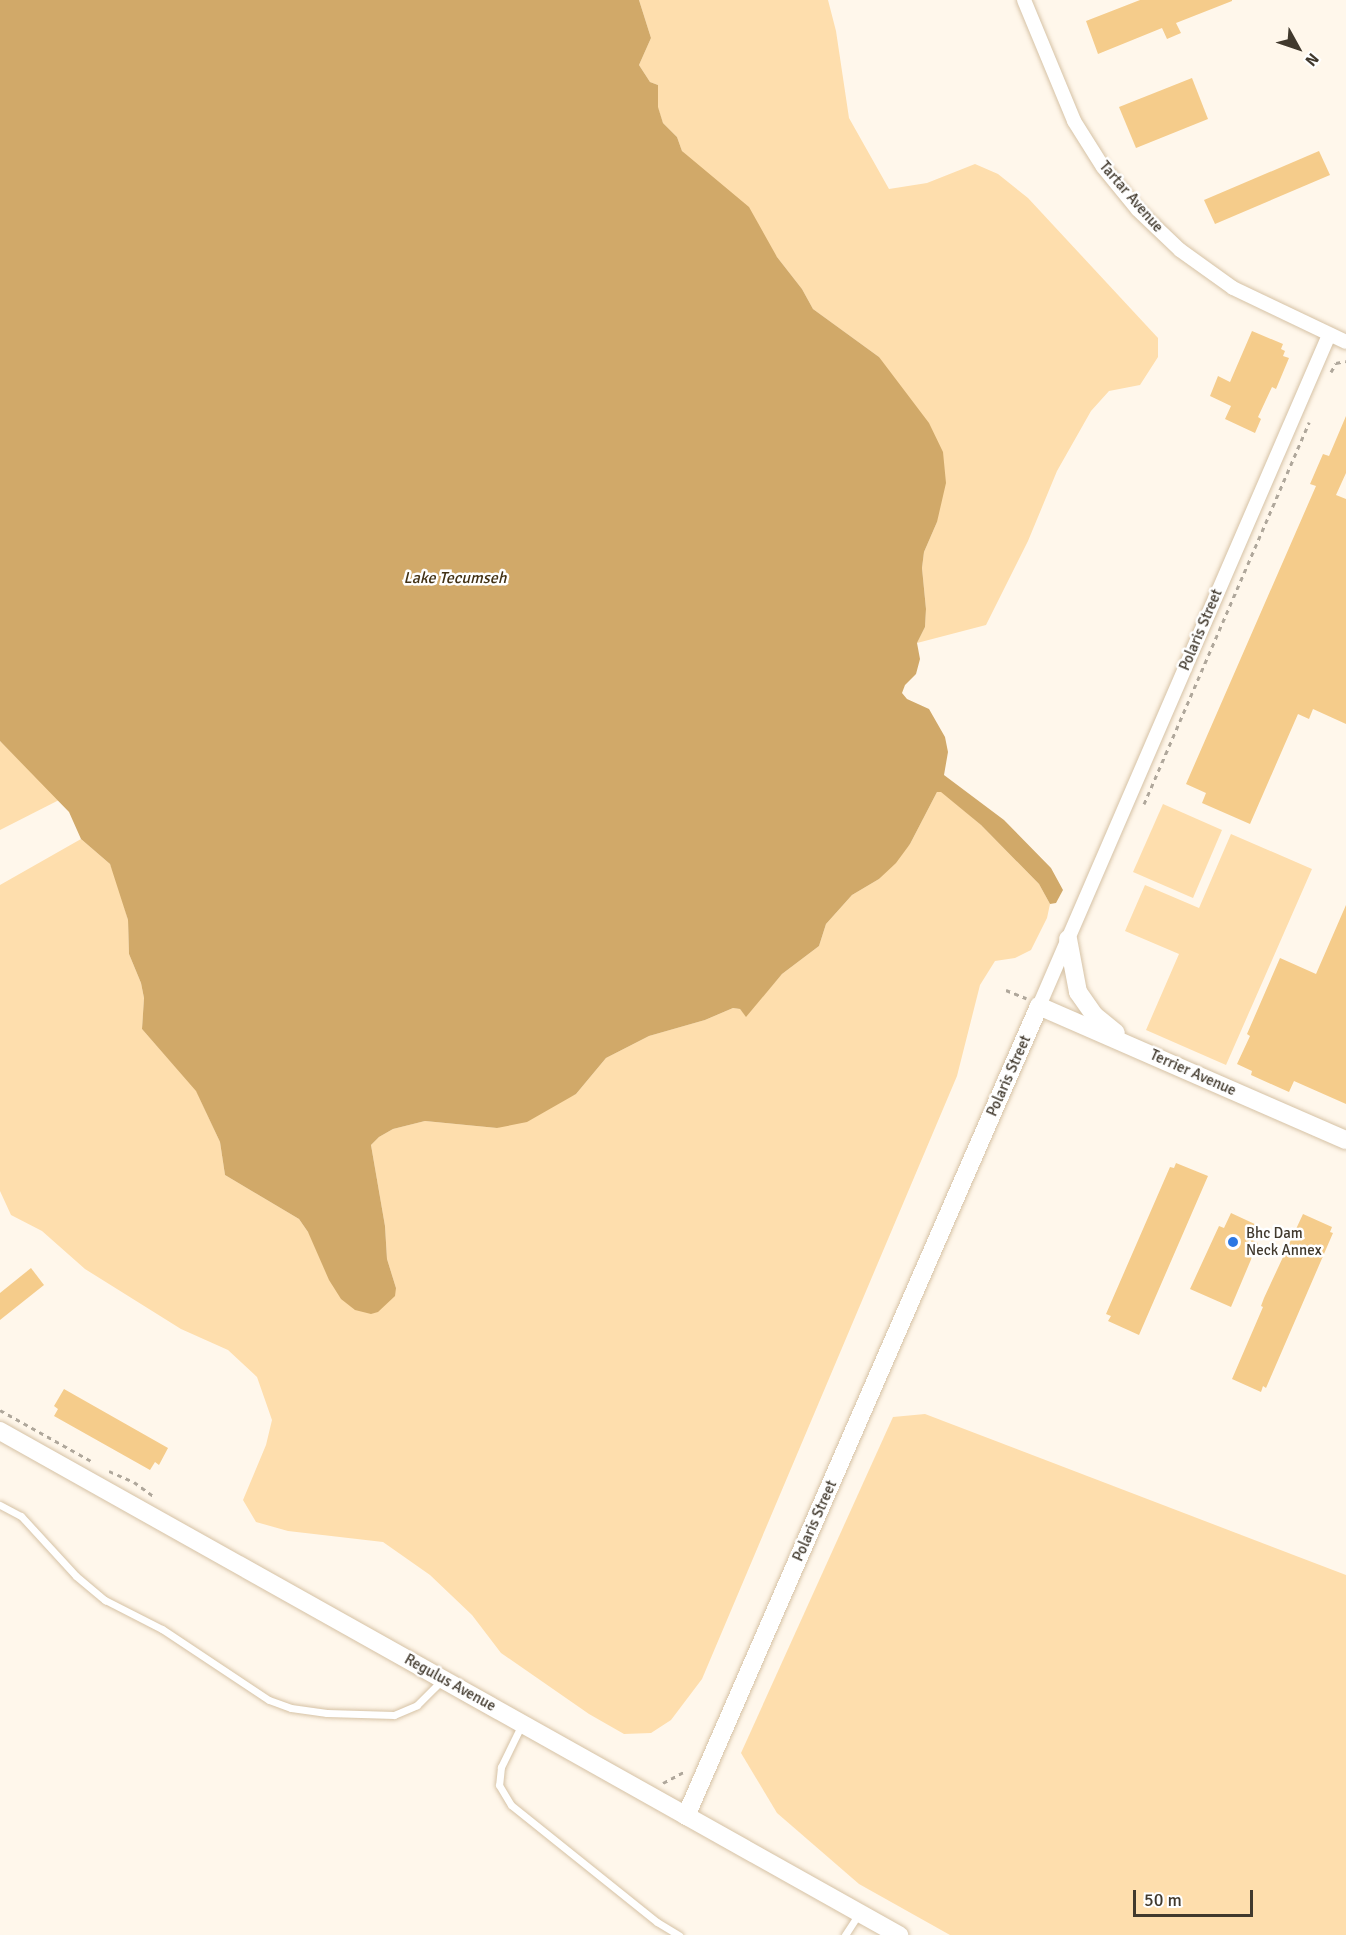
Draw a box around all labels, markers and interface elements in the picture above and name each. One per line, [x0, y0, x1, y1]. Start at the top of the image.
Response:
north arrow [1268, 18, 1328, 78]
text: N [1301, 49, 1323, 70]
street label: Tartar Avenue [1095, 158, 1167, 236]
water label: Lake Tecumseh [404, 568, 506, 588]
street label: Polaris Street [1176, 587, 1226, 673]
street label: Polaris Street [983, 1033, 1035, 1119]
street label: Terrier Avenue [1147, 1046, 1239, 1100]
place label: Bhc Dam Neck Annex [1246, 1224, 1322, 1259]
marker: Bhc Dam Neck Annex [1224, 1233, 1242, 1251]
street label: Polaris Street [789, 1478, 841, 1564]
street label: Regulus Avenue [401, 1650, 499, 1716]
scale bar [1136, 1878, 1256, 1916]
text: 50 m [1144, 1889, 1182, 1911]

